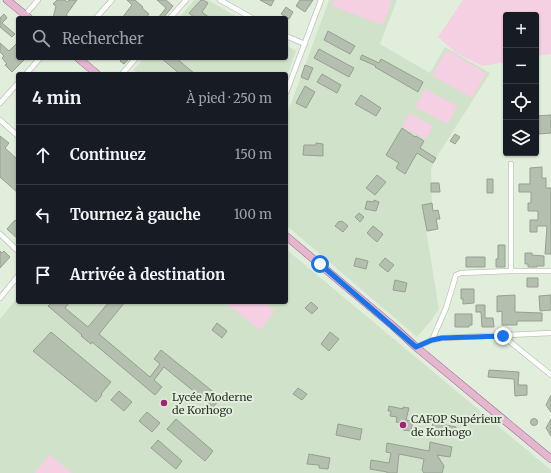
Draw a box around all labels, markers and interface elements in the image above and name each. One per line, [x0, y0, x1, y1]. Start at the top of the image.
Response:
map controls [503, 12, 539, 156]
button: + [503, 12, 539, 48]
search box [16, 16, 288, 60]
icon: search [30, 27, 52, 49]
text: Rechercher [62, 29, 144, 48]
button: − [503, 48, 539, 84]
button: locate [503, 84, 539, 120]
text: 4 min [32, 87, 81, 109]
text: À pied · 250 m [186, 90, 272, 107]
button: layers [503, 120, 539, 156]
icon: ahead [32, 144, 54, 166]
text: Continuez [70, 145, 146, 164]
text: 150 m [235, 146, 272, 163]
icon: left [32, 204, 54, 226]
text: Tournez à gauche [70, 205, 201, 224]
text: 100 m [234, 206, 272, 223]
route start [311, 255, 329, 273]
icon: arrive [32, 264, 54, 286]
text: Arrivée à destination [70, 265, 225, 284]
route end [494, 327, 512, 345]
place label: Lycée Moderne de Korhogo [172, 390, 253, 417]
marker: Lycée Moderne de Korhogo [159, 398, 169, 408]
place label: CAFOP Supérieur de Korhogo [411, 412, 502, 439]
marker: CAFOP Supérieur de Korhogo [398, 420, 408, 430]

